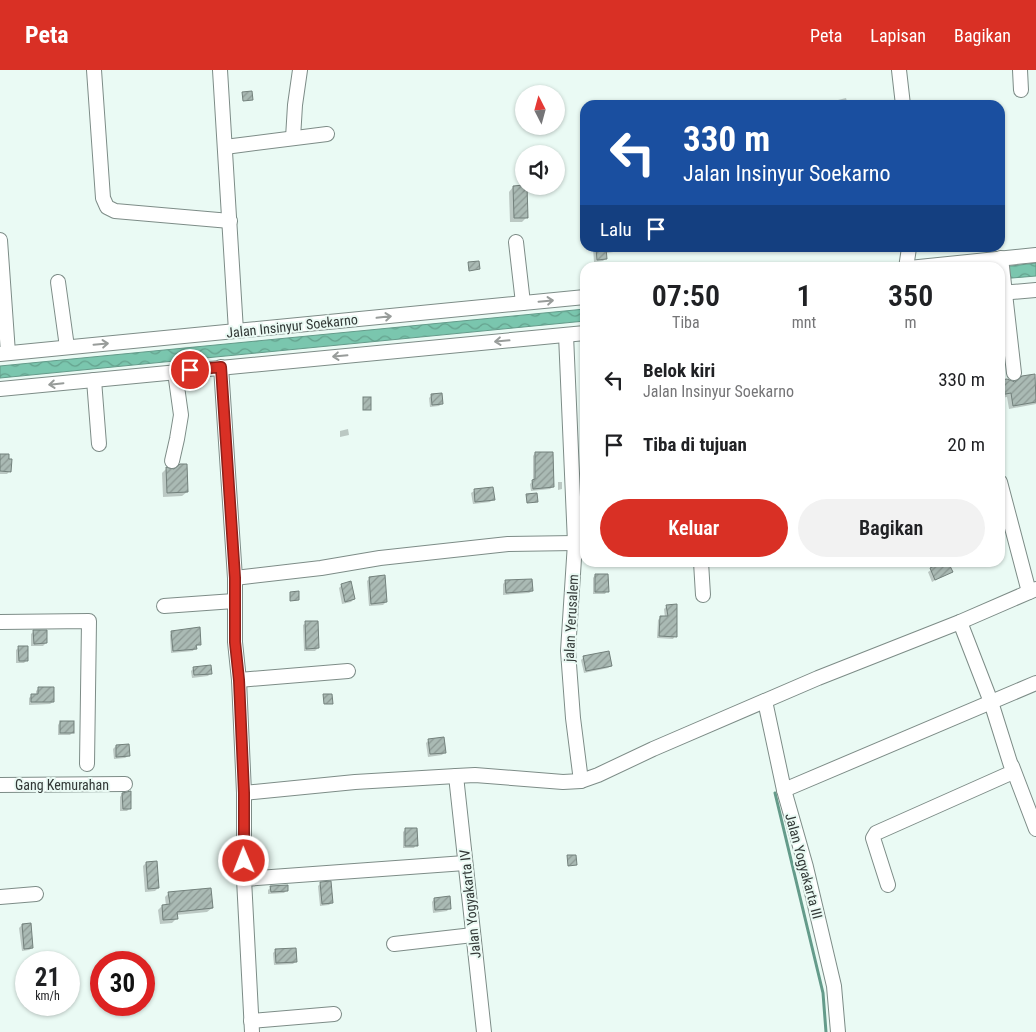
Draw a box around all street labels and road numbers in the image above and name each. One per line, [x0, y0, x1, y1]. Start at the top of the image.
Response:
street label: Jalan Insinyur Soekarno [225, 311, 359, 341]
street label: jalan Yerusalem [561, 574, 581, 663]
street label: Gang Kemurahan [15, 777, 109, 793]
street label: Jalan Yogyakarta III [782, 811, 826, 921]
street label: Jalan Yogyakarta IV [456, 848, 484, 959]

